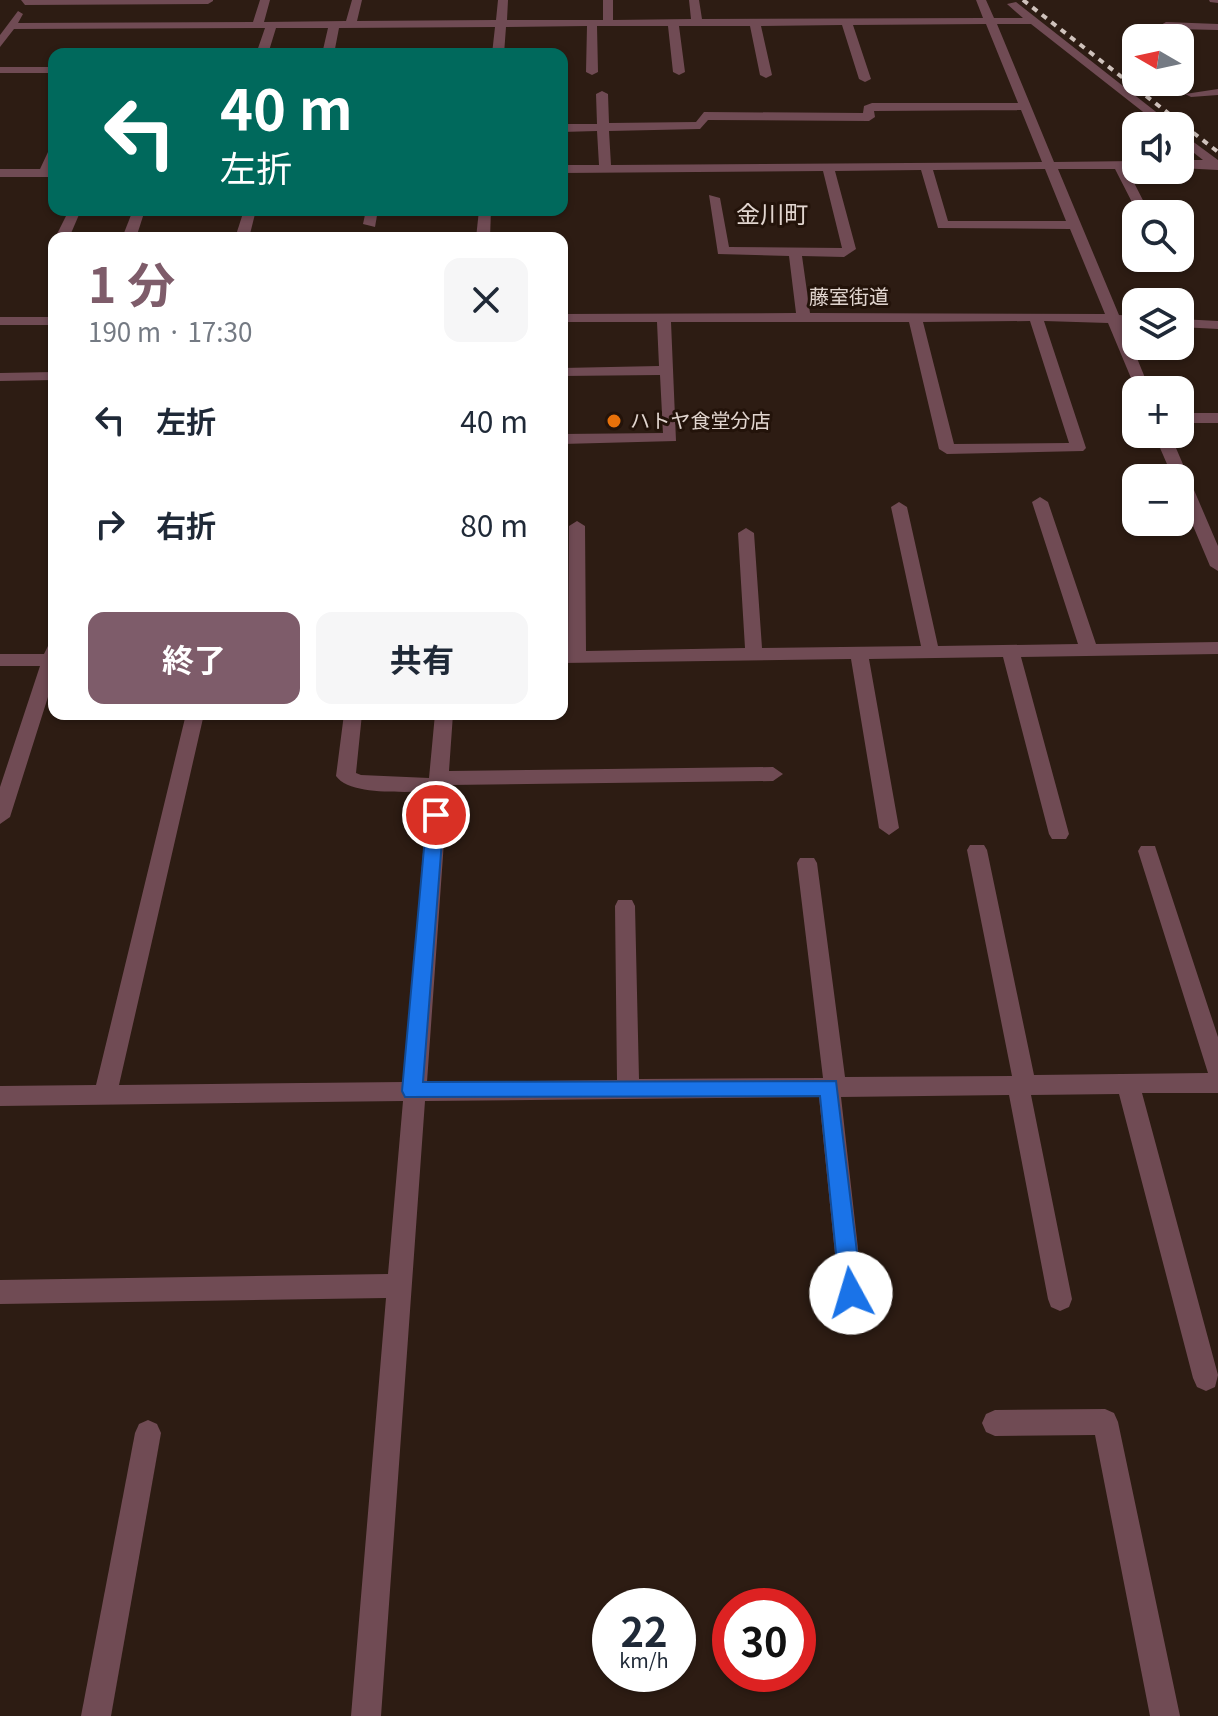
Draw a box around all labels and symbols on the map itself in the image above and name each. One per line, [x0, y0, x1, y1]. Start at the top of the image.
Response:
north arrow [1122, 24, 1194, 96]
district label: 金川町 [736, 195, 808, 230]
street label: 藤室街道 [809, 281, 889, 310]
place label: ハトヤ食堂分店 [630, 405, 771, 434]
marker: ハトヤ食堂分店 [605, 412, 623, 430]
pin [402, 781, 470, 849]
position arrow [809, 1251, 893, 1335]
speed limit sign: 30 [712, 1588, 816, 1692]

